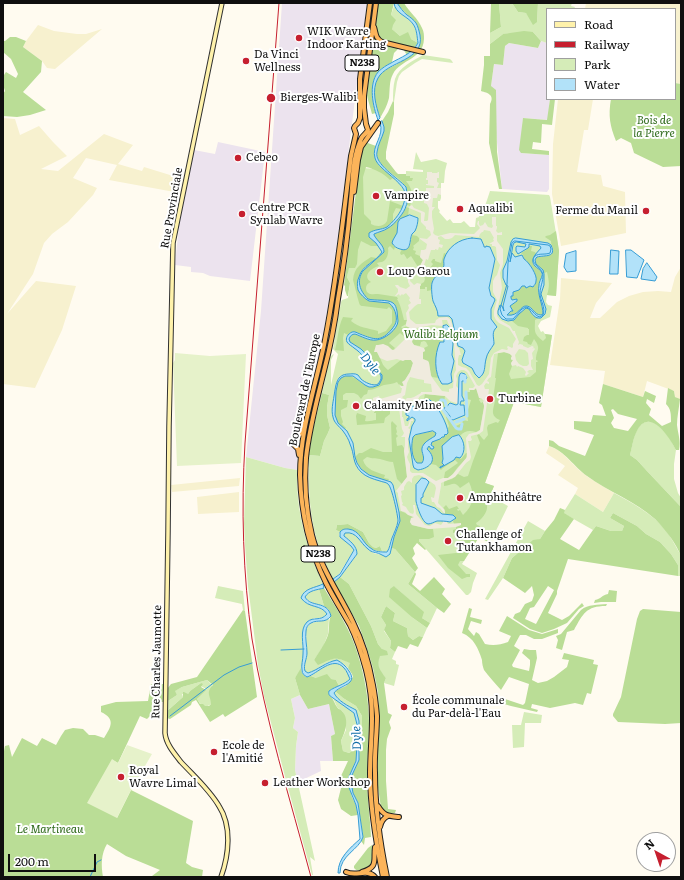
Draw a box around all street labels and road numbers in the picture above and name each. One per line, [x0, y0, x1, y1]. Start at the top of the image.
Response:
road number: N238 [345, 55, 379, 71]
street label: Rue Provinciale [158, 166, 186, 250]
street label: Boulevard de l'Europe [287, 333, 323, 447]
road number: N238 [301, 546, 335, 562]
street label: Rue Charles Jaumotte [149, 605, 165, 719]

